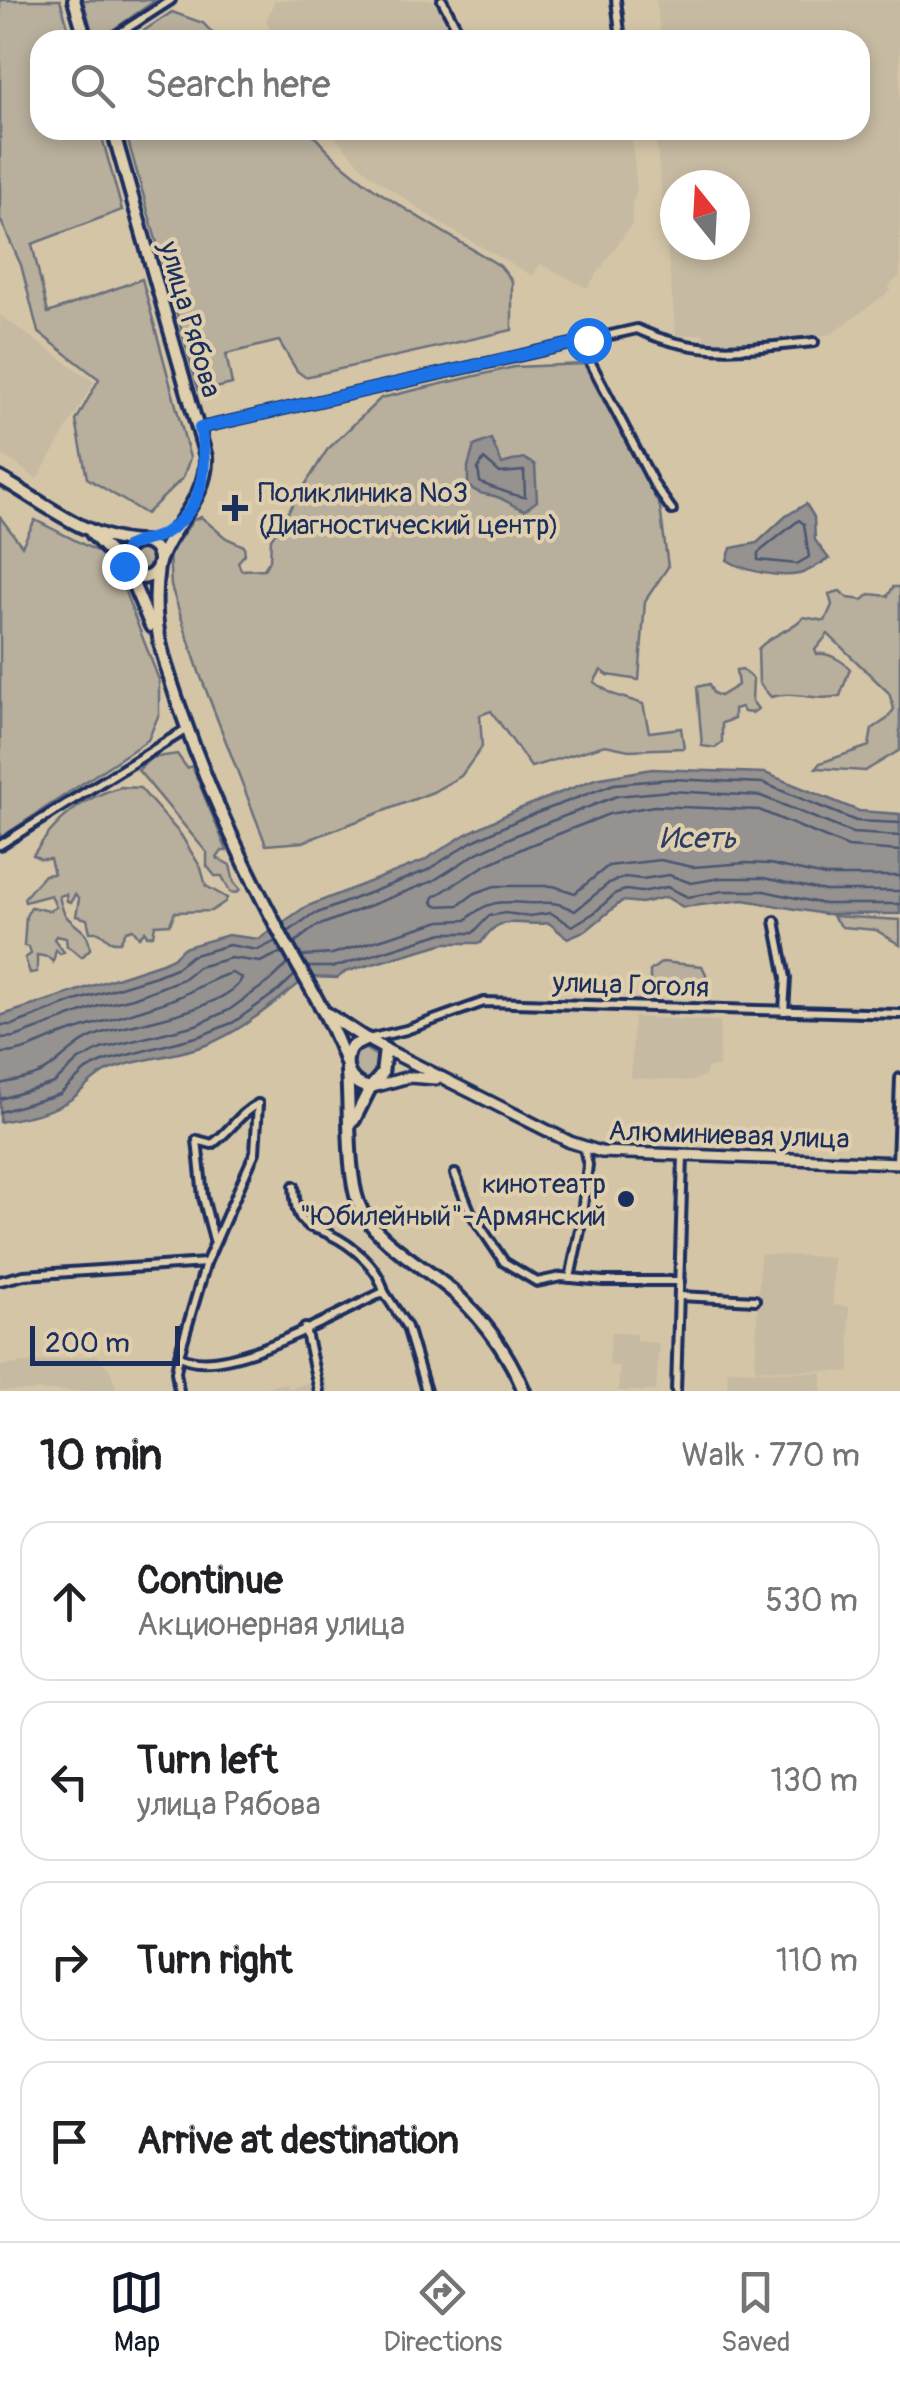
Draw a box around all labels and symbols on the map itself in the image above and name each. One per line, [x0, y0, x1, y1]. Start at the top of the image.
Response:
north arrow [660, 170, 750, 260]
street label: улица Рябова [150, 236, 229, 402]
route start [566, 318, 612, 364]
place label: Поликлиника №3 (Диагностический центр) [258, 476, 559, 543]
marker: Поликлиника №3 (Диагностический центр) [222, 495, 248, 521]
route end [102, 544, 148, 590]
water label: Исеть [660, 820, 737, 857]
street label: улица Гоголя [551, 965, 710, 1006]
street label: Алюминиевая улица [608, 1114, 850, 1157]
place label: кинотеатр "Юбилейный"-Армянский [300, 1167, 606, 1234]
marker: кинотеатр "Юбилейный"-Армянский [615, 1188, 637, 1210]
scale bar [30, 1321, 180, 1366]

